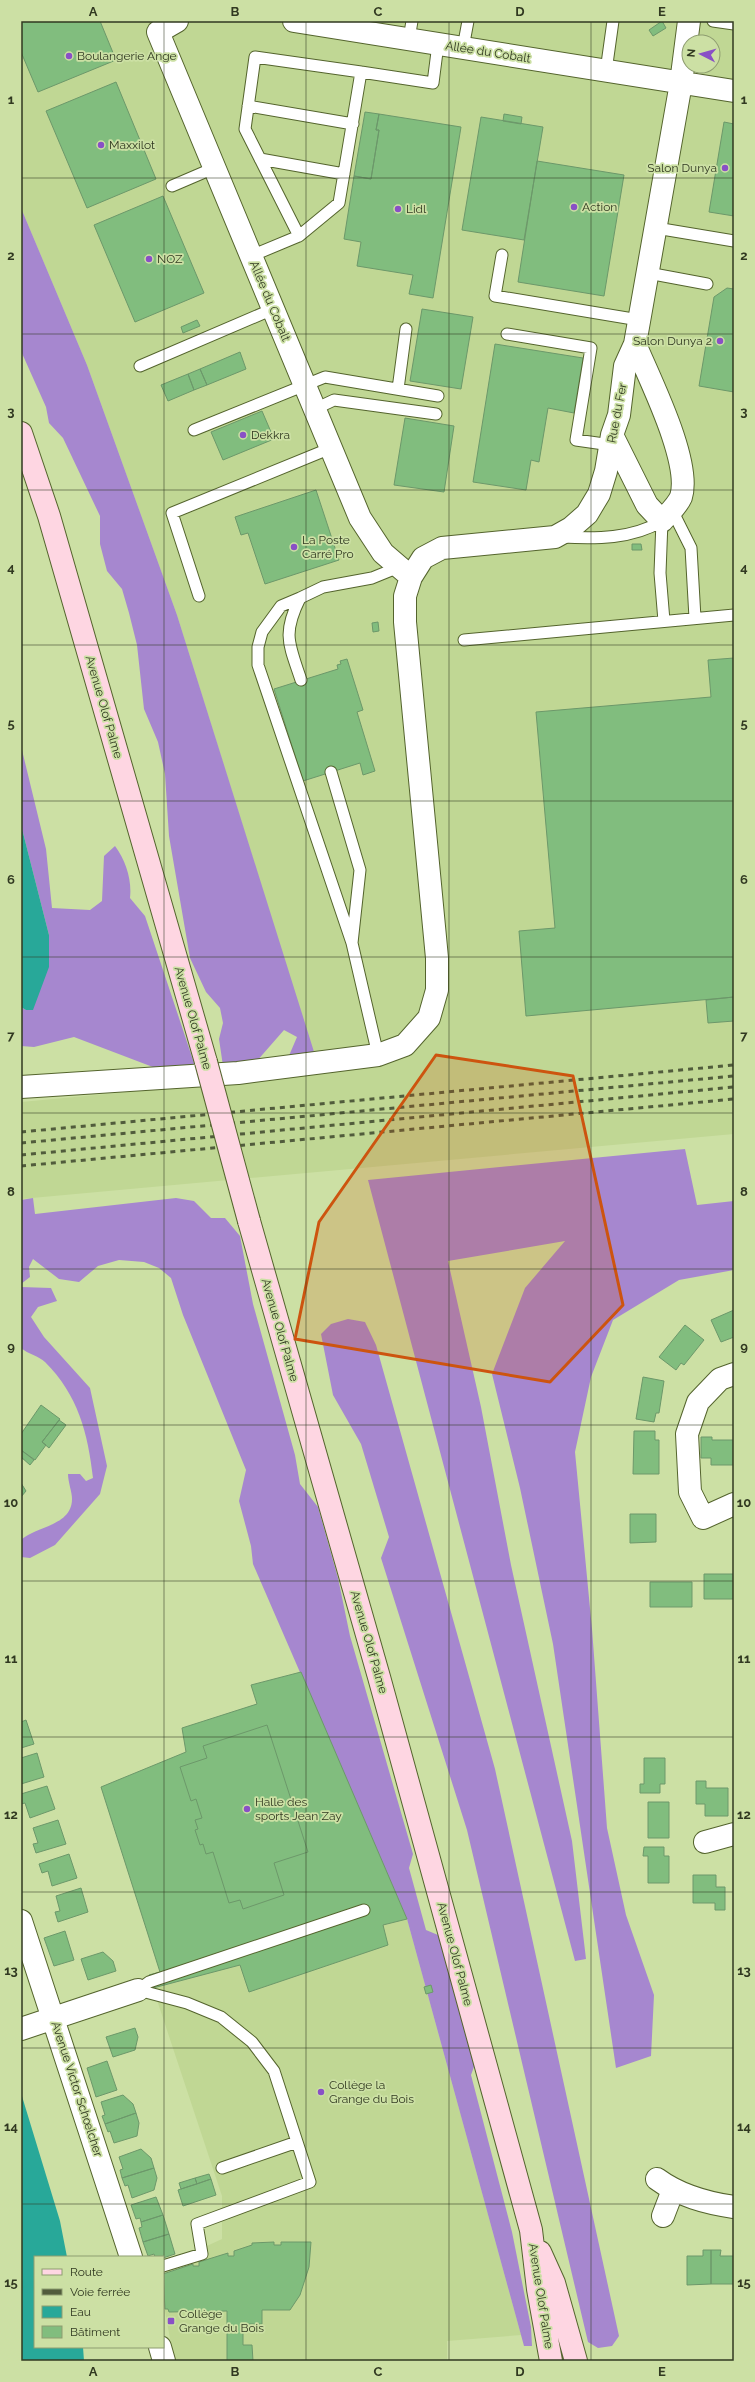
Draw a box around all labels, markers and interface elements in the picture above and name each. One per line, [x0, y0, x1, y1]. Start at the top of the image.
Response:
text: A [89, 4, 98, 19]
text: B [231, 4, 240, 19]
text: C [374, 4, 383, 19]
text: D [515, 4, 525, 19]
text: E [658, 4, 666, 19]
north arrow [681, 34, 721, 74]
street label: Allée du Cobalt [444, 38, 532, 66]
text: N [685, 48, 698, 58]
place label: Boulangerie Ange [77, 49, 177, 63]
marker: Boulangerie Ange [64, 51, 74, 61]
text: 1 [8, 92, 15, 107]
text: 1 [741, 92, 748, 107]
place label: Maxxilot [109, 138, 155, 152]
marker: Maxxilot [96, 140, 106, 150]
place label: Salon Dunya [647, 161, 717, 175]
marker: Salon Dunya [720, 163, 730, 173]
place label: Action [582, 200, 617, 214]
place label: Lidl [406, 202, 427, 216]
marker: Action [569, 202, 579, 212]
marker: Lidl [393, 204, 403, 214]
text: 2 [7, 248, 15, 263]
text: 2 [740, 248, 748, 263]
place label: NOZ [157, 252, 183, 266]
marker: NOZ [144, 254, 154, 264]
street label: Allée du Cobalt [247, 259, 293, 343]
place label: Salon Dunya 2 [633, 334, 712, 348]
marker: Salon Dunya 2 [715, 336, 725, 346]
street label: Rue du Fer [604, 381, 630, 444]
text: 3 [7, 404, 15, 419]
text: 3 [740, 404, 748, 419]
place label: Dekkra [251, 428, 290, 442]
marker: Dekkra [238, 430, 248, 440]
place label: La Poste Carré Pro [302, 533, 354, 561]
marker: La Poste Carré Pro [289, 542, 299, 552]
text: 4 [7, 560, 15, 575]
text: 4 [740, 560, 748, 575]
street label: Avenue Olof Palme [83, 654, 125, 760]
text: 5 [7, 716, 15, 731]
text: 5 [740, 716, 748, 731]
text: 6 [7, 872, 15, 887]
text: 6 [740, 872, 748, 887]
street label: Avenue Olof Palme [172, 965, 214, 1071]
text: 7 [7, 1028, 15, 1043]
text: 7 [740, 1028, 748, 1043]
text: 8 [7, 1184, 15, 1199]
text: 8 [740, 1184, 748, 1199]
street label: Avenue Olof Palme [259, 1277, 301, 1383]
text: 9 [7, 1339, 15, 1354]
text: 9 [740, 1339, 748, 1354]
text: 10 [4, 1495, 18, 1510]
text: 10 [737, 1495, 751, 1510]
street label: Avenue Olof Palme [348, 1589, 390, 1695]
text: 11 [5, 1651, 18, 1666]
text: 11 [738, 1651, 751, 1666]
place label: Halle des sports Jean Zay [255, 1795, 342, 1823]
marker: Halle des sports Jean Zay [242, 1804, 252, 1814]
text: 12 [4, 1807, 18, 1822]
text: 12 [737, 1807, 751, 1822]
street label: Avenue Olof Palme [434, 1901, 476, 2007]
text: 13 [4, 1963, 18, 1978]
text: 13 [737, 1963, 751, 1978]
street label: Avenue Victor Schœlcher [48, 2020, 106, 2159]
place label: Collège la Grange du Bois [329, 2078, 414, 2106]
marker: Collège la Grange du Bois [316, 2087, 326, 2097]
text: 14 [4, 2119, 18, 2134]
text: 14 [737, 2119, 751, 2134]
street label: Avenue Olof Palme [526, 2242, 556, 2350]
legend [34, 2256, 164, 2348]
text: Route [70, 2265, 103, 2279]
text: 15 [4, 2275, 18, 2290]
text: 15 [737, 2275, 751, 2290]
text: Voie ferrée [70, 2285, 130, 2299]
text: Eau [70, 2305, 91, 2319]
place label: Collège Grange du Bois [179, 2307, 264, 2335]
marker: Collège Grange du Bois [166, 2316, 176, 2326]
text: Bâtiment [70, 2325, 120, 2339]
text: A [89, 2364, 98, 2379]
text: B [231, 2364, 240, 2379]
text: C [374, 2364, 383, 2379]
text: D [515, 2364, 525, 2379]
text: E [658, 2364, 666, 2379]

